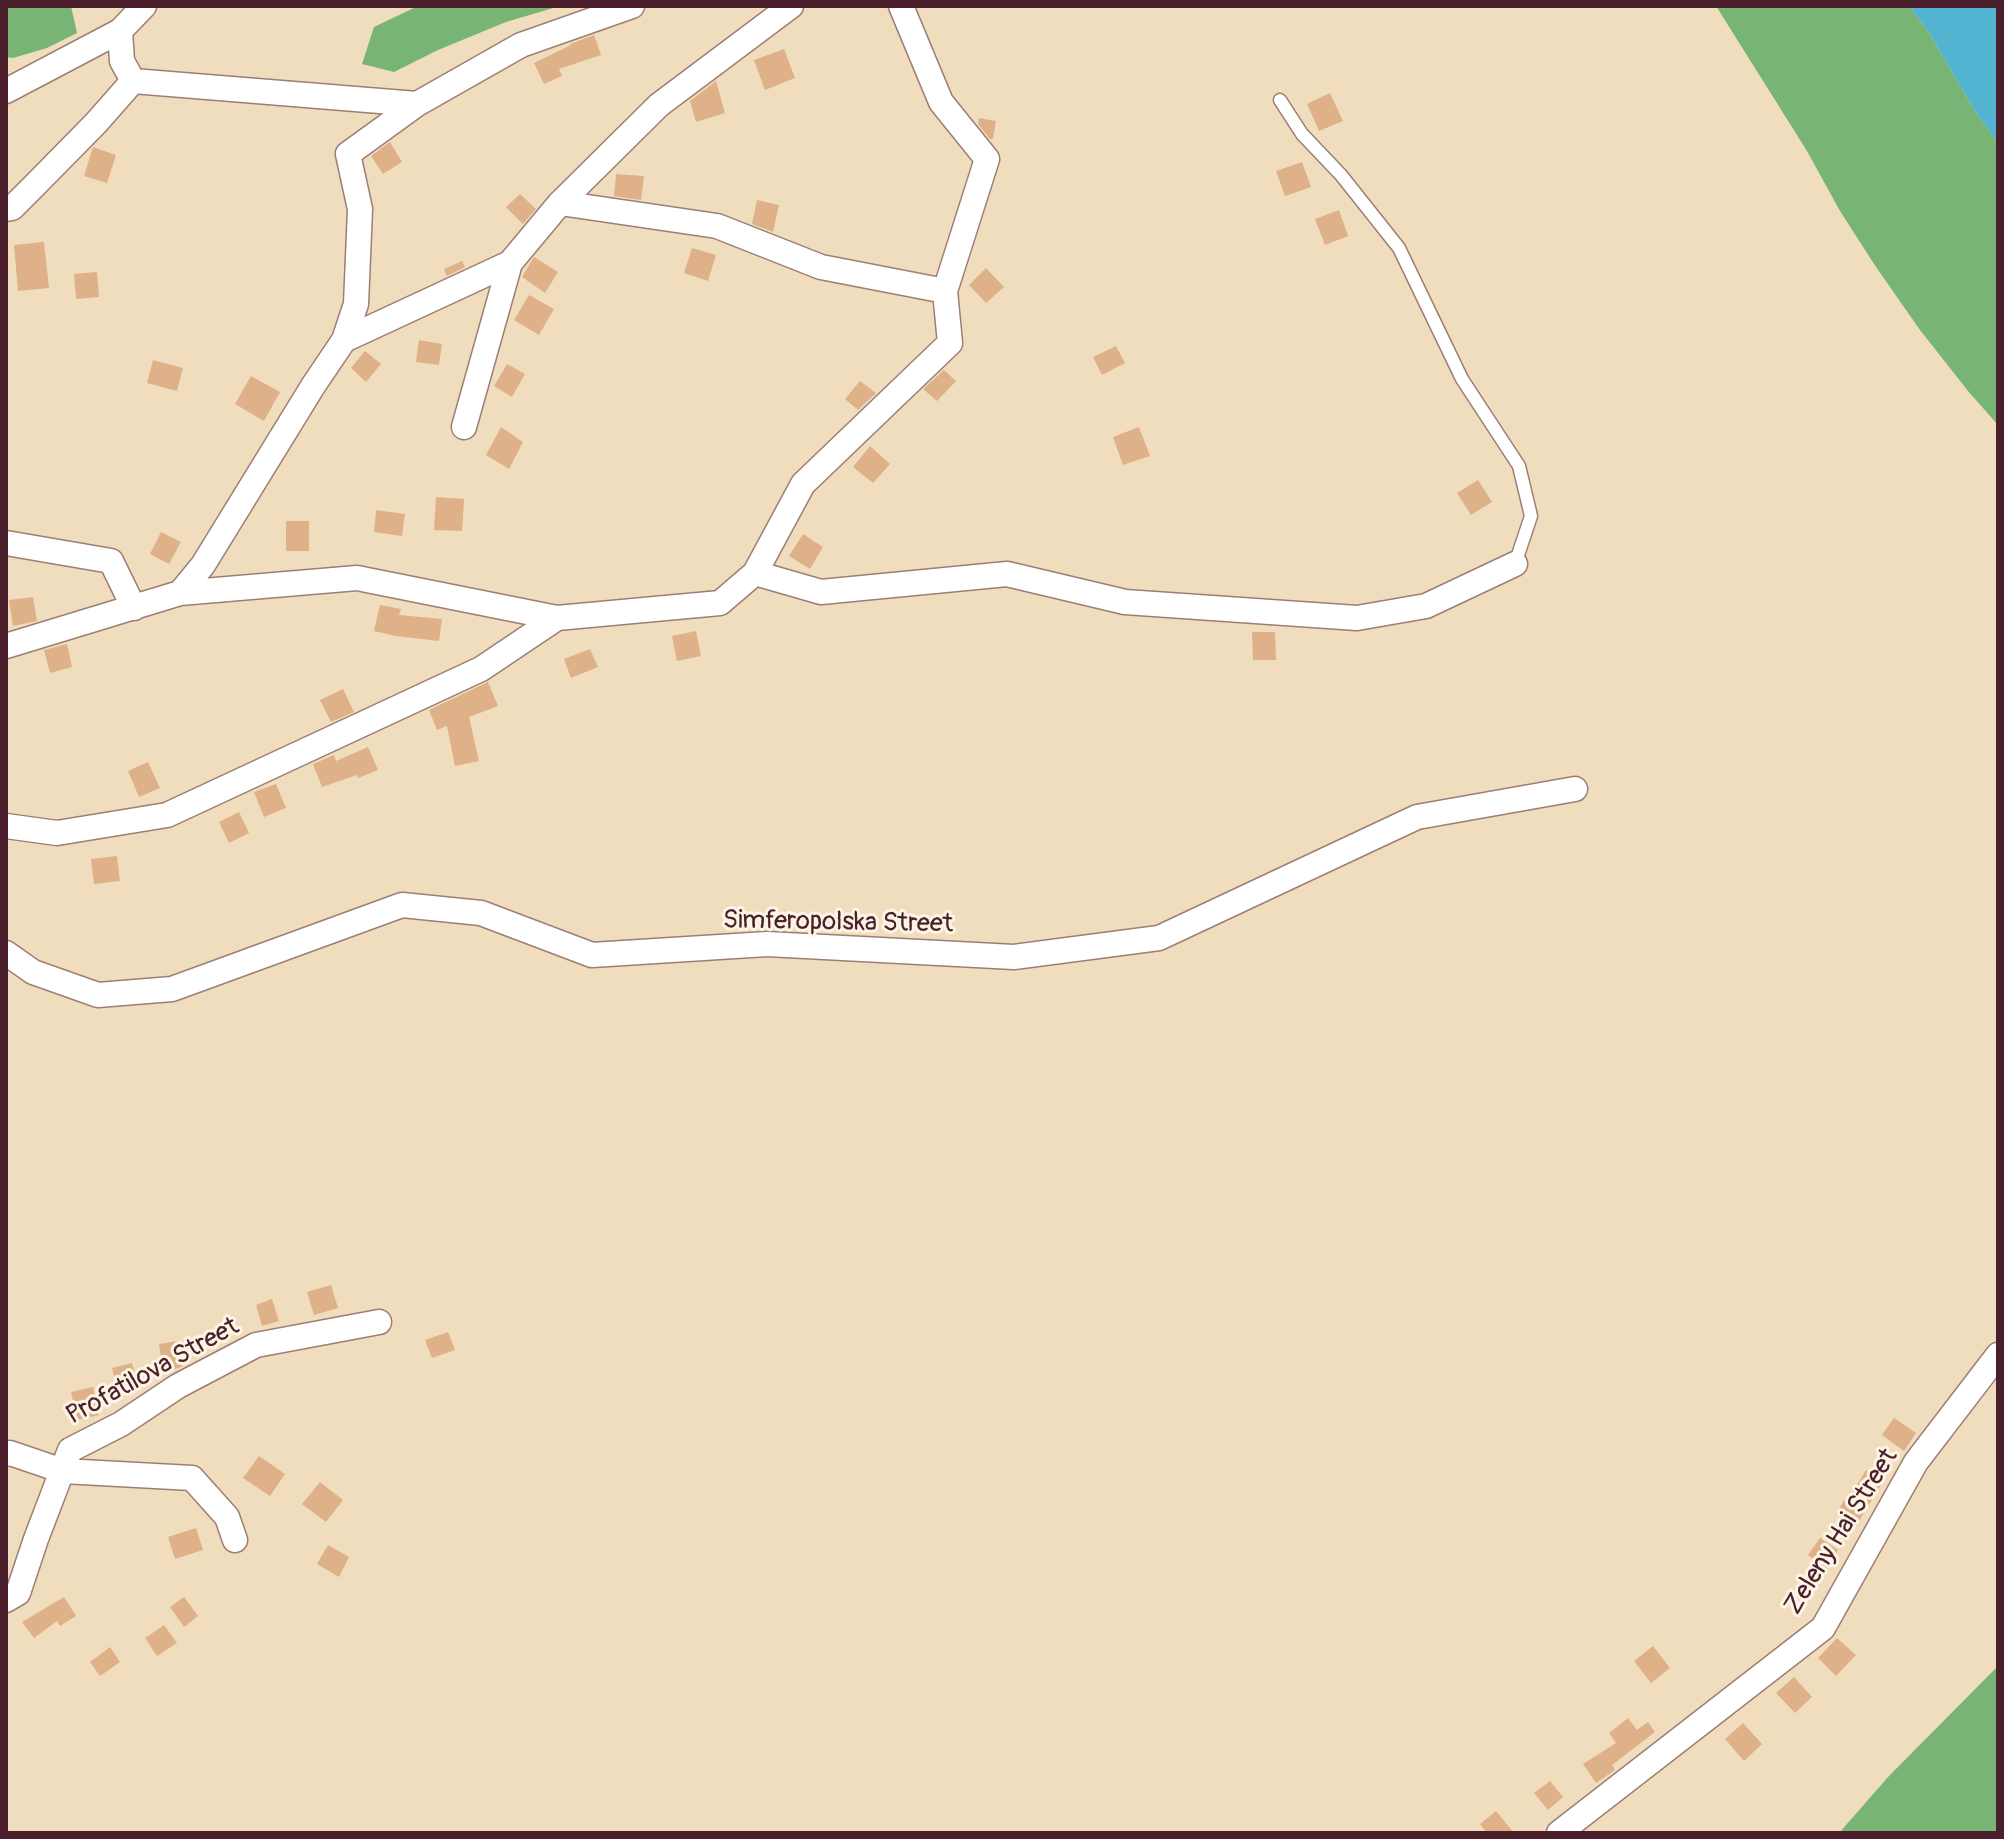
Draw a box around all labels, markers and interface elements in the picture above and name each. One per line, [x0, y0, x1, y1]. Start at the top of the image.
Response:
street label: Simferopolska Street [723, 905, 953, 941]
street label: Profatilova Street [61, 1312, 245, 1432]
street label: Zeleny Hai Street [1779, 1443, 1905, 1621]

